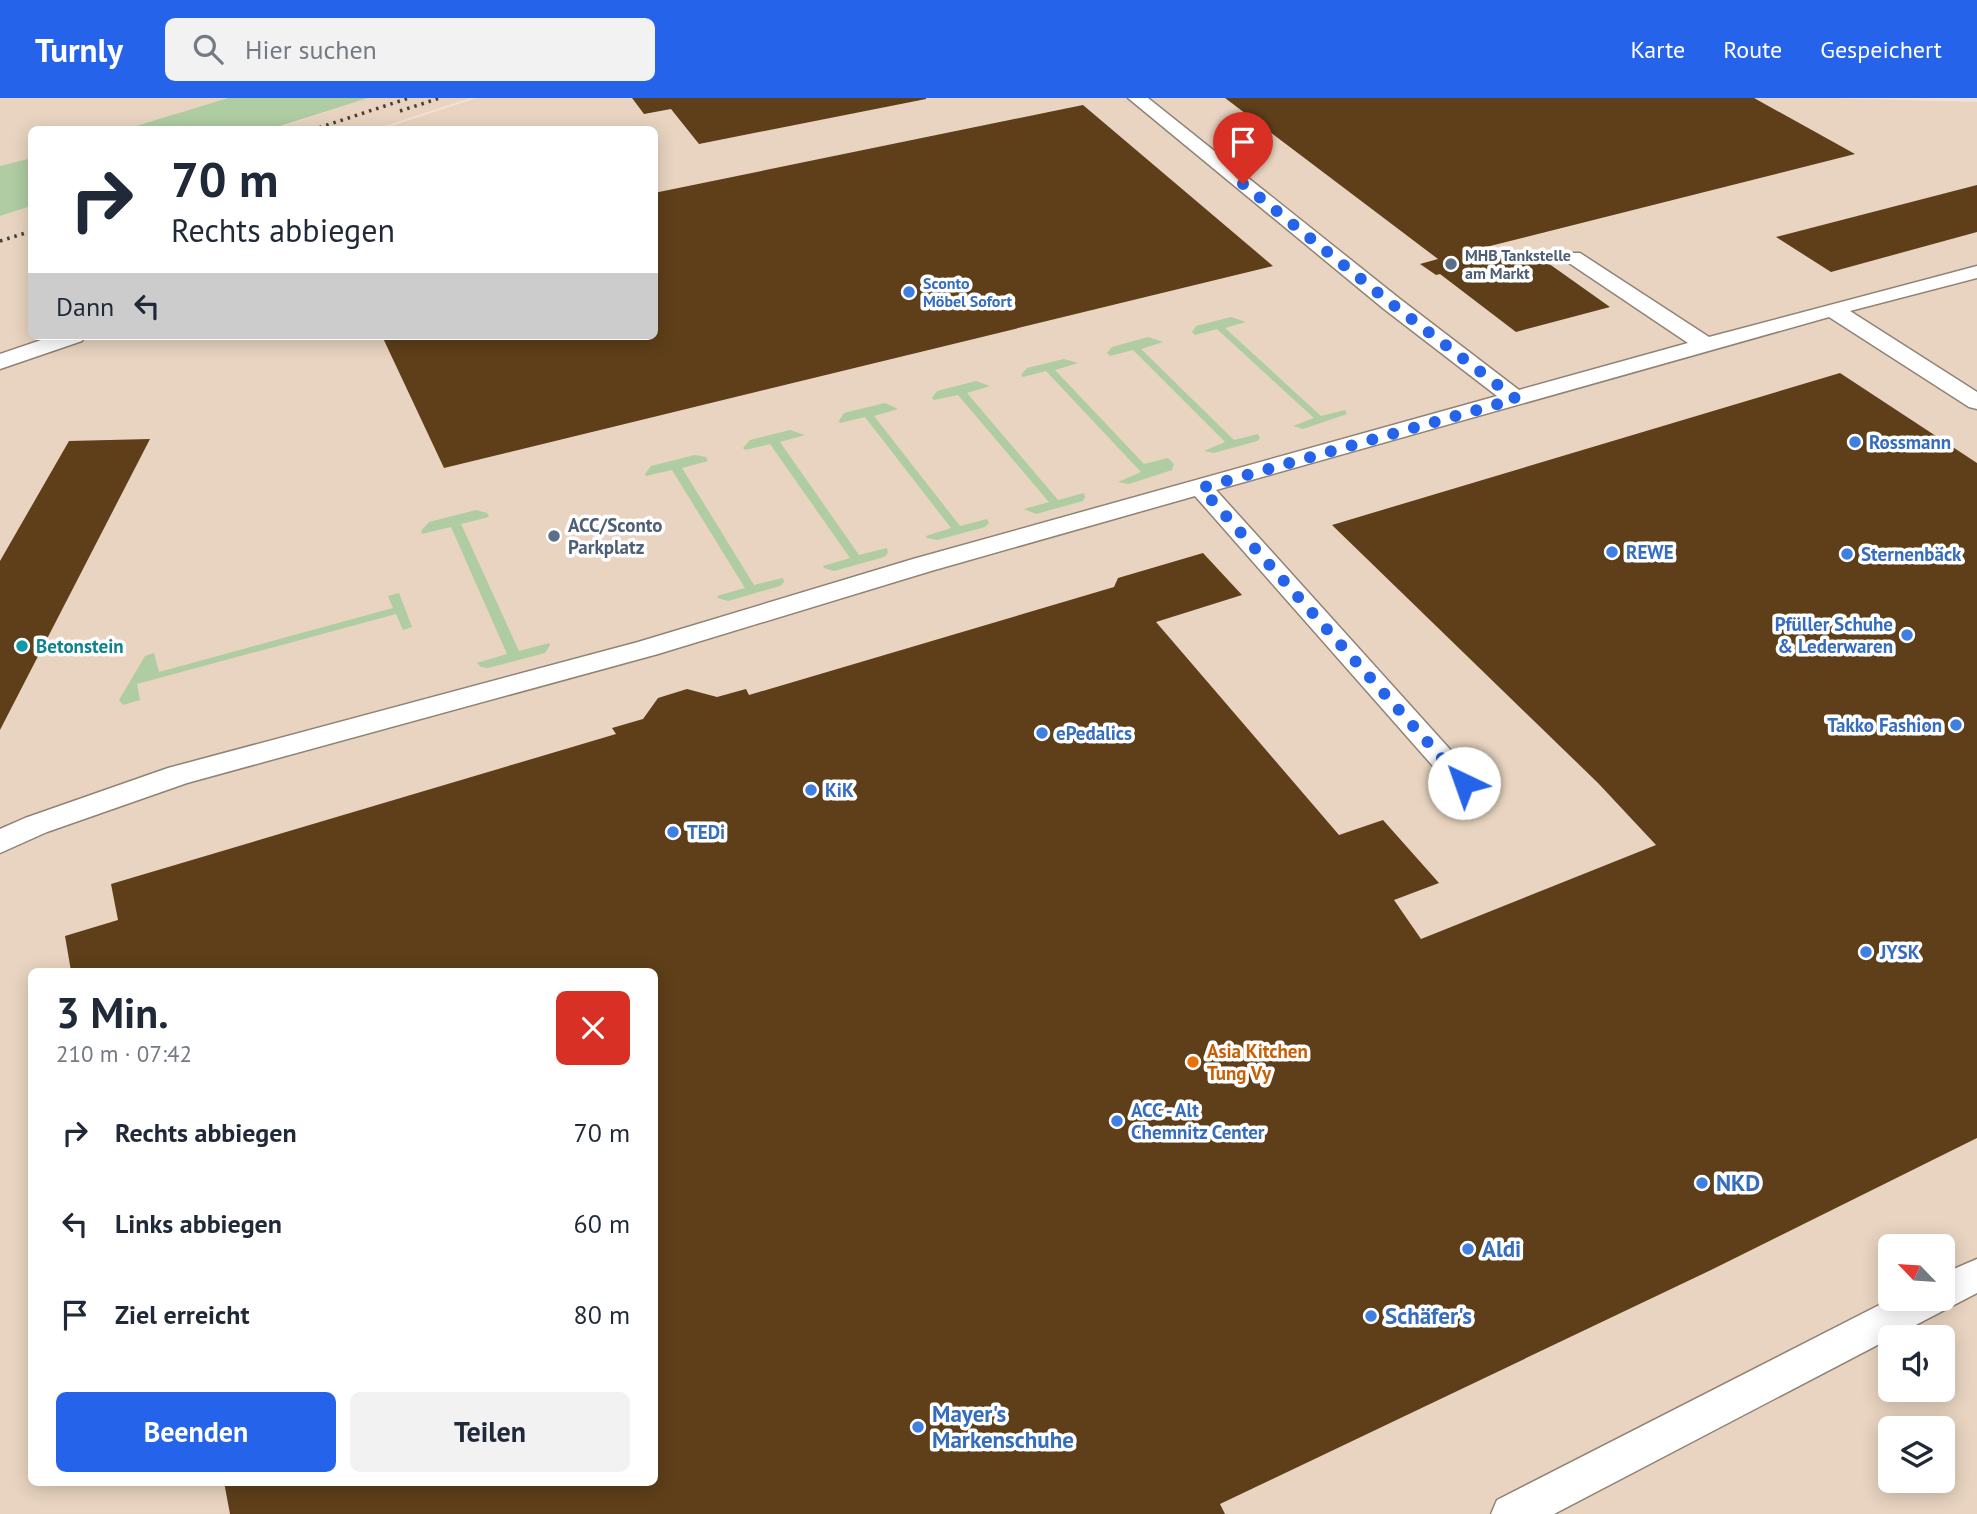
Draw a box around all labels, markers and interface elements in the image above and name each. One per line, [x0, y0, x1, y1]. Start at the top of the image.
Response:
search box [165, 18, 655, 81]
text: Turnly [35, 28, 123, 71]
icon: search [189, 30, 227, 68]
text: Hier suchen [245, 33, 377, 66]
text: Karte [1630, 34, 1685, 65]
text: Route [1723, 34, 1782, 65]
text: Gespeichert [1820, 34, 1942, 65]
pin [1213, 112, 1273, 184]
icon: arrive [1224, 123, 1262, 161]
text: 70 m [171, 147, 278, 211]
icon: right [56, 154, 147, 245]
text: Rechts abbiegen [171, 209, 395, 251]
place label: MHB Tankstelle am Markt [1465, 245, 1571, 283]
marker: MHB Tankstelle am Markt [1443, 256, 1459, 272]
place label: Sconto Möbel Sofort [923, 273, 1012, 311]
marker: Sconto Möbel Sofort [901, 284, 917, 300]
icon: left [128, 287, 166, 325]
text: Dann [56, 290, 114, 323]
place label: Rossmann [1869, 430, 1951, 454]
marker: Rossmann [1847, 434, 1863, 450]
place label: ACC/Sconto Parkplatz [568, 513, 663, 559]
marker: ACC/Sconto Parkplatz [546, 528, 562, 544]
place label: REWE [1626, 540, 1674, 564]
place label: Sternenbäck [1861, 542, 1962, 566]
marker: REWE [1604, 544, 1620, 560]
marker: Sternenbäck [1839, 546, 1855, 562]
place label: Pfüller Schuhe & Lederwaren [1775, 612, 1893, 658]
marker: Pfüller Schuhe & Lederwaren [1899, 627, 1915, 643]
place label: Betonstein [36, 634, 124, 658]
marker: Betonstein [14, 638, 30, 654]
place label: Takko Fashion [1827, 713, 1942, 737]
marker: Takko Fashion [1948, 717, 1964, 733]
place label: ePedalics [1056, 721, 1132, 745]
marker: ePedalics [1034, 725, 1050, 741]
position arrow [1427, 746, 1501, 820]
place label: KiK [825, 778, 854, 802]
marker: KiK [803, 782, 819, 798]
place label: TEDi [687, 820, 725, 844]
marker: TEDi [665, 824, 681, 840]
place label: JYSK [1879, 940, 1920, 964]
marker: JYSK [1858, 944, 1874, 960]
text: 3 Min. [56, 985, 169, 1040]
button: close [556, 991, 630, 1065]
text: 210 m · 07:42 [56, 1039, 192, 1068]
place label: Asia Kitchen Tung Vy [1207, 1039, 1308, 1085]
marker: Asia Kitchen Tung Vy [1185, 1054, 1201, 1070]
place label: ACC - Alt Chemnitz Center [1131, 1098, 1265, 1144]
marker: ACC - Alt Chemnitz Center [1109, 1113, 1125, 1129]
icon: right [56, 1114, 94, 1152]
text: Rechts abbiegen [115, 1116, 297, 1149]
text: 70 m [574, 1116, 630, 1149]
place label: NKD [1716, 1168, 1760, 1197]
marker: NKD [1694, 1175, 1710, 1191]
icon: left [56, 1205, 94, 1243]
text: Links abbiegen [115, 1207, 282, 1240]
text: 60 m [574, 1207, 630, 1240]
place label: Aldi [1482, 1234, 1521, 1263]
north arrow [1878, 1234, 1955, 1311]
map controls [1878, 1234, 1955, 1493]
marker: Aldi [1460, 1241, 1476, 1257]
icon: arrive [56, 1296, 94, 1334]
text: Ziel erreicht [115, 1298, 250, 1331]
text: 80 m [574, 1298, 630, 1331]
place label: Schäfer's [1385, 1301, 1472, 1330]
marker: Schäfer's [1363, 1308, 1379, 1324]
button: sound [1878, 1325, 1955, 1402]
button: Beenden [56, 1392, 336, 1472]
button: Teilen [350, 1392, 630, 1472]
place label: Mayer's Markenschuhe [932, 1399, 1074, 1454]
button: layers [1878, 1416, 1955, 1493]
marker: Mayer's Markenschuhe [910, 1419, 926, 1435]

